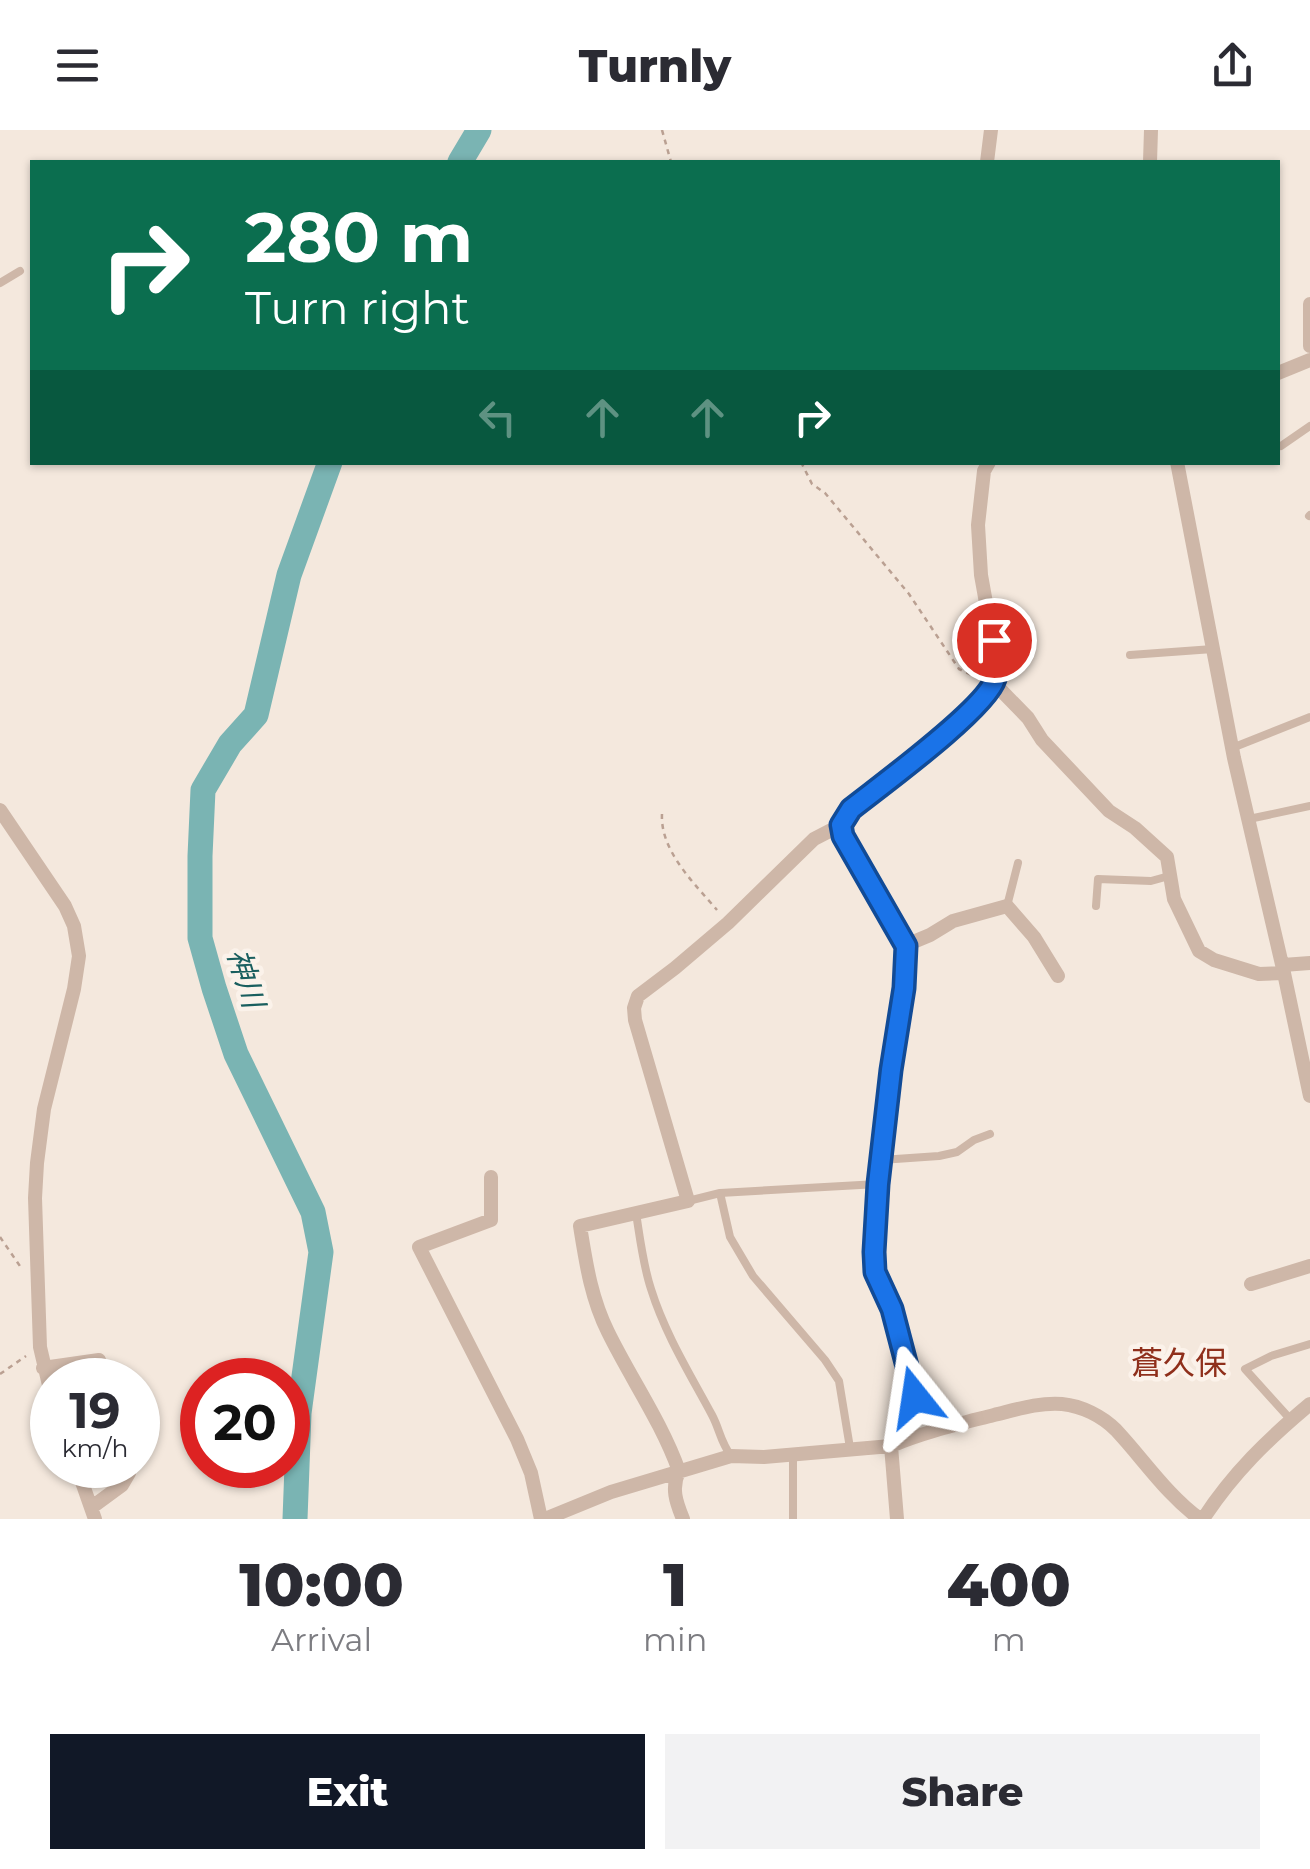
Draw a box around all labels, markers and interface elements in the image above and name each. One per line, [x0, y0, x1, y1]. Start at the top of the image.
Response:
icon: menu [50, 38, 105, 93]
text: Turnly [579, 38, 731, 93]
icon: share [1205, 38, 1260, 93]
text: 280 m [245, 194, 473, 280]
icon: right [80, 200, 210, 330]
text: Turn right [245, 280, 470, 335]
icon: left [470, 390, 525, 445]
icon: ahead [575, 390, 630, 445]
icon: ahead [680, 390, 735, 445]
icon: right [785, 390, 840, 445]
pin [952, 598, 1037, 683]
icon: arrive [967, 613, 1022, 668]
water label: 神川 [220, 944, 273, 1015]
district label: 蒼久保 [1131, 1343, 1227, 1382]
position arrow [863, 1345, 967, 1449]
speed limit sign: 20 [180, 1358, 310, 1488]
text: 19 [69, 1380, 121, 1441]
text: km/h [62, 1433, 128, 1463]
text: 10:00 [239, 1548, 404, 1621]
text: 1 [663, 1548, 687, 1621]
text: 400 [947, 1548, 1071, 1621]
text: Arrival [271, 1620, 372, 1659]
text: min [643, 1620, 707, 1659]
text: m [992, 1620, 1026, 1659]
button: Exit [50, 1734, 645, 1849]
button: Share [665, 1734, 1260, 1849]

